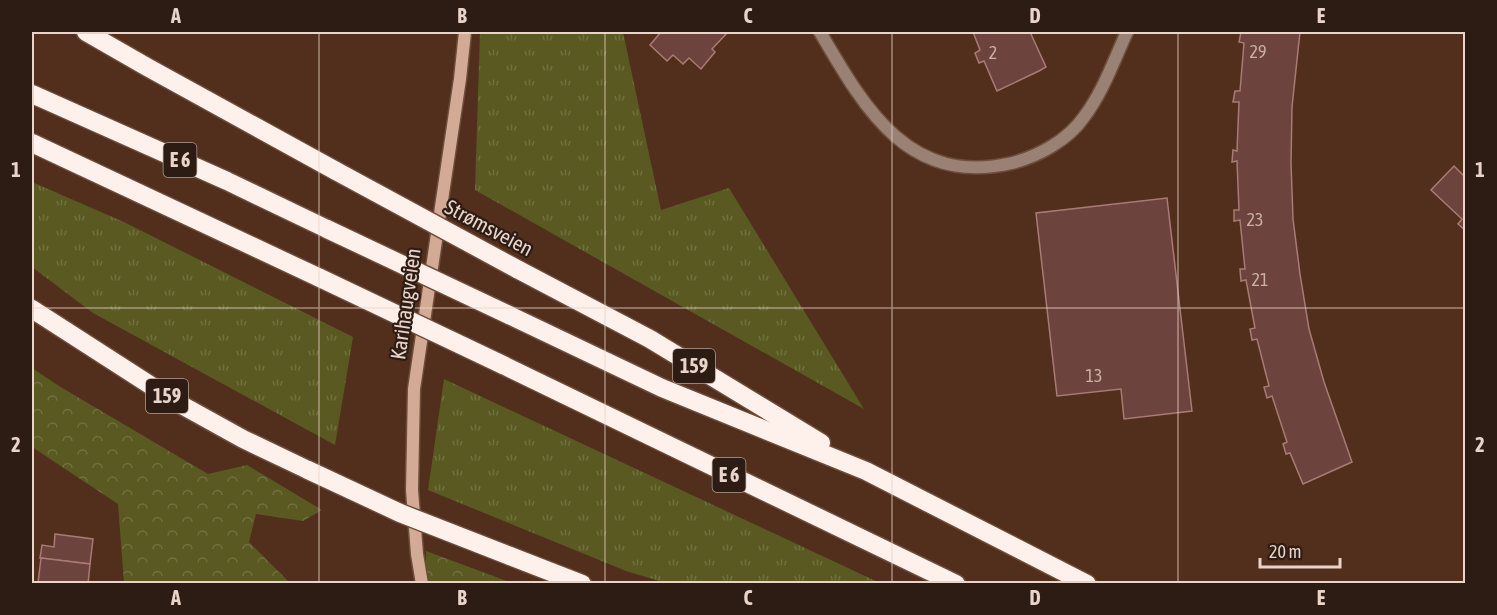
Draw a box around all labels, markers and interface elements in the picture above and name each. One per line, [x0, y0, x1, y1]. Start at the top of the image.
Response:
text: A [170, 4, 181, 27]
text: B [457, 4, 467, 27]
text: C [744, 4, 753, 27]
text: D [1029, 4, 1041, 27]
text: E [1317, 4, 1326, 27]
house number: 29 [1250, 41, 1266, 62]
house number: 2 [989, 42, 997, 63]
road number: E 6 [164, 143, 196, 177]
text: 1 [11, 158, 21, 181]
text: 1 [1475, 158, 1485, 181]
street label: Strømsveien [441, 194, 537, 260]
house number: 23 [1247, 209, 1263, 230]
street label: Karihaugveien [385, 247, 425, 361]
house number: 21 [1252, 269, 1268, 290]
road number: 159 [673, 349, 715, 383]
house number: 13 [1086, 365, 1102, 386]
road number: 159 [146, 379, 188, 413]
text: 2 [11, 433, 21, 456]
text: 2 [1475, 433, 1485, 456]
road number: E 6 [712, 458, 746, 492]
scale bar [1260, 531, 1340, 569]
text: 20 m [1269, 541, 1301, 562]
text: A [170, 586, 181, 609]
text: B [457, 586, 467, 609]
text: C [744, 586, 753, 609]
text: D [1029, 586, 1041, 609]
text: E [1317, 586, 1326, 609]

